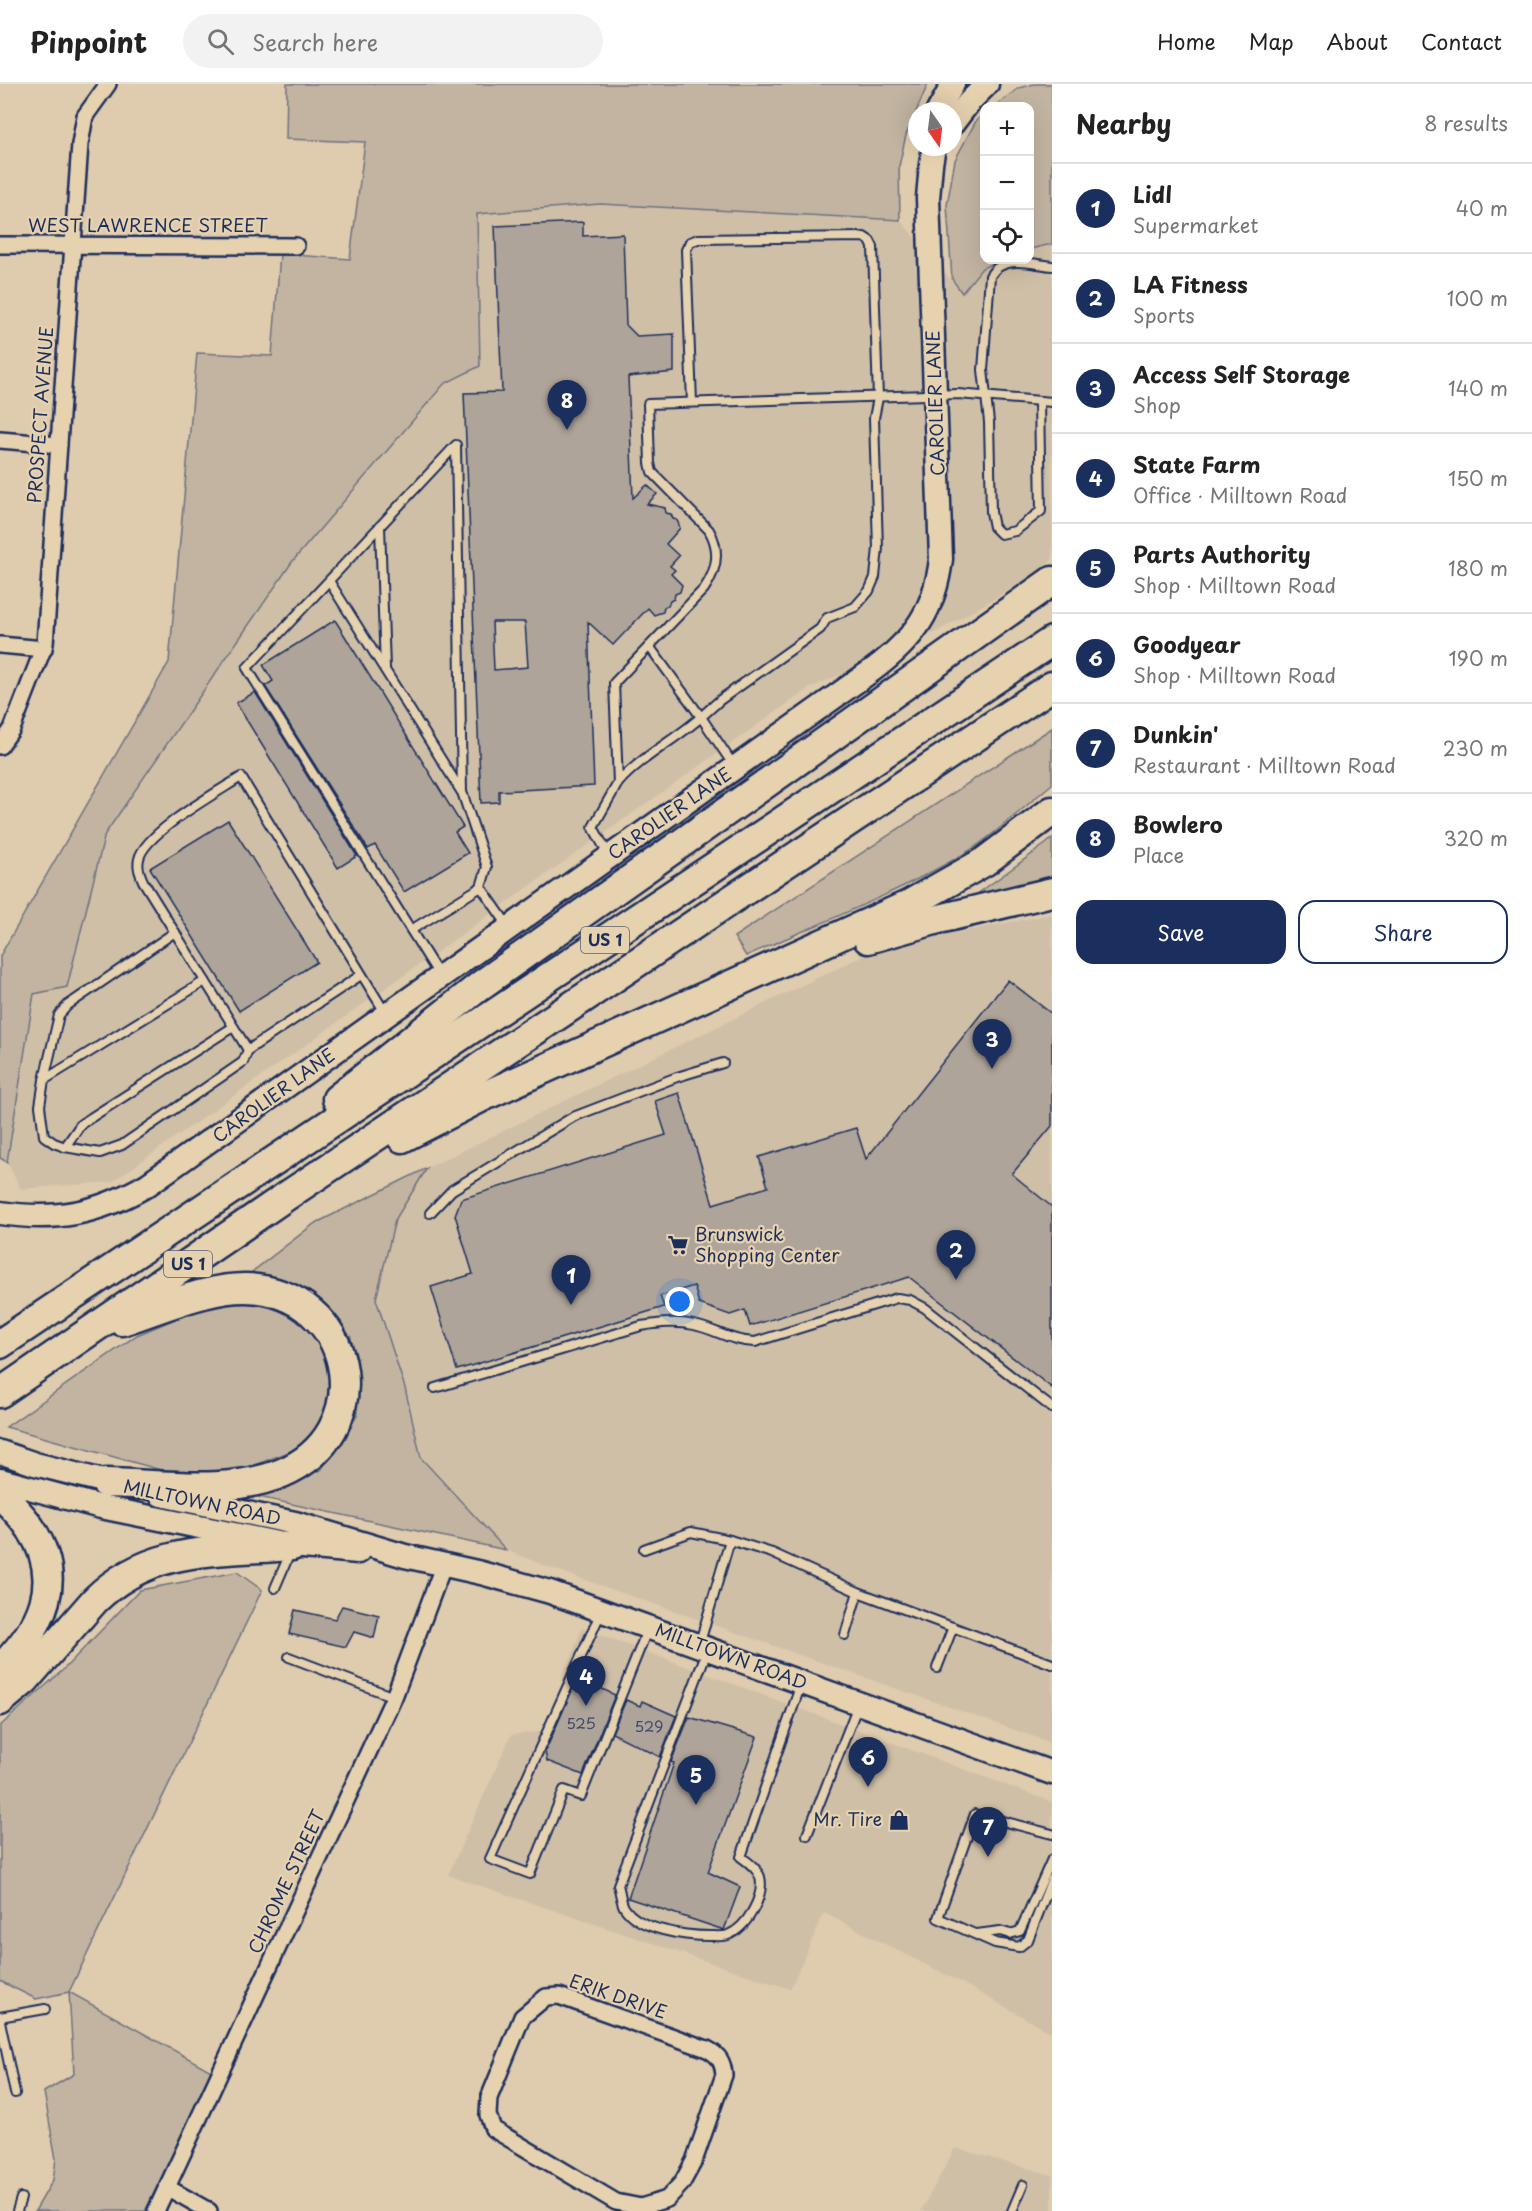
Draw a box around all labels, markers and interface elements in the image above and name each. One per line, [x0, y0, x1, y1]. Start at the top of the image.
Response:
search box [183, 14, 603, 68]
text: Pinpoint [30, 20, 147, 63]
icon: search [204, 25, 237, 58]
text: Search here [252, 25, 378, 58]
text: Home [1157, 25, 1216, 57]
text: Map [1249, 25, 1294, 57]
text: About [1327, 25, 1388, 57]
text: Contact [1421, 25, 1502, 57]
north arrow [908, 102, 962, 156]
map controls [980, 102, 1034, 264]
button: + [980, 102, 1034, 156]
text: Nearby [1076, 104, 1171, 143]
text: 8 results [1424, 108, 1508, 138]
button: − [980, 156, 1034, 210]
text: Lidl [1133, 177, 1172, 210]
text: 1 [1091, 193, 1100, 223]
text: 40 m [1456, 193, 1508, 223]
button: locate [980, 210, 1034, 264]
text: Supermarket [1133, 210, 1259, 240]
street label: WEST LAWRENCE STREET [28, 211, 269, 238]
text: LA Fitness [1133, 267, 1248, 300]
text: 2 [1088, 283, 1103, 313]
text: 100 m [1447, 283, 1508, 313]
text: Sports [1133, 300, 1195, 330]
street label: PROSPECT AVENUE [20, 325, 59, 505]
street label: CAROLIER LANE [918, 330, 951, 476]
text: Access Self Storage [1133, 357, 1350, 390]
text: 3 [1089, 373, 1102, 403]
text: 140 m [1448, 373, 1508, 403]
pin: 8 [548, 380, 586, 430]
text: Shop [1133, 390, 1181, 420]
text: State Farm [1133, 447, 1261, 480]
text: 4 [1089, 463, 1102, 493]
text: 150 m [1448, 463, 1508, 493]
text: Office · Milltown Road [1133, 480, 1348, 510]
text: Parts Authority [1133, 537, 1311, 570]
text: 5 [1089, 553, 1102, 583]
text: 180 m [1448, 553, 1508, 583]
text: Shop · Milltown Road [1133, 570, 1336, 600]
text: Goodyear [1133, 627, 1240, 660]
text: 6 [1088, 643, 1103, 673]
text: 190 m [1449, 643, 1508, 673]
text: Shop · Milltown Road [1133, 660, 1336, 690]
text: Dunkin' [1133, 717, 1218, 750]
text: 7 [1090, 733, 1101, 763]
text: 230 m [1443, 733, 1508, 763]
text: Restaurant · Milltown Road [1133, 750, 1396, 780]
street label: CAROLIER LANE [602, 760, 737, 866]
text: Bowlero [1133, 807, 1223, 840]
text: 8 [1089, 823, 1102, 853]
text: 320 m [1444, 823, 1508, 853]
text: Place [1133, 840, 1184, 870]
button: Save [1076, 900, 1286, 964]
button: Share [1298, 900, 1508, 964]
road number: US 1 [581, 927, 629, 953]
pin: 3 [972, 1020, 1012, 1069]
street label: CAROLIER LANE [206, 1041, 340, 1149]
place label: Brunswick Shopping Center [695, 1220, 840, 1268]
pin: 2 [936, 1230, 976, 1280]
supermarket icon: Brunswick Shopping Center [666, 1233, 690, 1257]
road number: US 1 [164, 1251, 212, 1277]
pin: 1 [552, 1256, 590, 1305]
your location [665, 1287, 694, 1316]
street label: MILLTOWN ROAD [121, 1472, 284, 1531]
street label: MILLTOWN ROAD [652, 1615, 811, 1696]
pin: 4 [566, 1656, 606, 1706]
house number: 525 [566, 1711, 596, 1734]
house number: 529 [635, 1714, 663, 1737]
pin: 6 [848, 1738, 888, 1787]
pin: 5 [676, 1756, 716, 1805]
street label: CHROME STREET [240, 1804, 331, 1958]
place label: Mr. Tire [813, 1805, 882, 1832]
shop icon: Mr. Tire [887, 1808, 911, 1832]
pin: 7 [968, 1808, 1008, 1857]
street label: ERIK DRIVE [566, 1966, 671, 2025]

